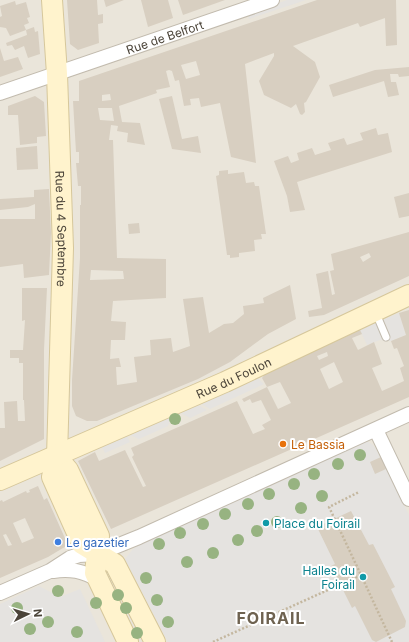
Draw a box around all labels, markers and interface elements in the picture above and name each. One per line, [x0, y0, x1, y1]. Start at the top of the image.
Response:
street label: Rue de Belfort [124, 17, 205, 57]
street label: Rue du 4 Septembre [53, 170, 71, 287]
street label: Rue du Foulon [194, 354, 274, 401]
place label: Le Bassia [291, 437, 345, 452]
marker: Le Bassia [278, 439, 288, 449]
place label: Place du Foirail [274, 516, 360, 531]
marker: Place du Foirail [261, 518, 271, 528]
place label: Le gazetier [66, 535, 130, 550]
marker: Le gazetier [53, 537, 63, 547]
place label: Halles du Foirail [302, 563, 355, 592]
marker: Halles du Foirail [358, 572, 368, 582]
north arrow [8, 594, 48, 634]
text: N [31, 608, 45, 618]
district label: FOIRAIL [236, 608, 306, 628]

